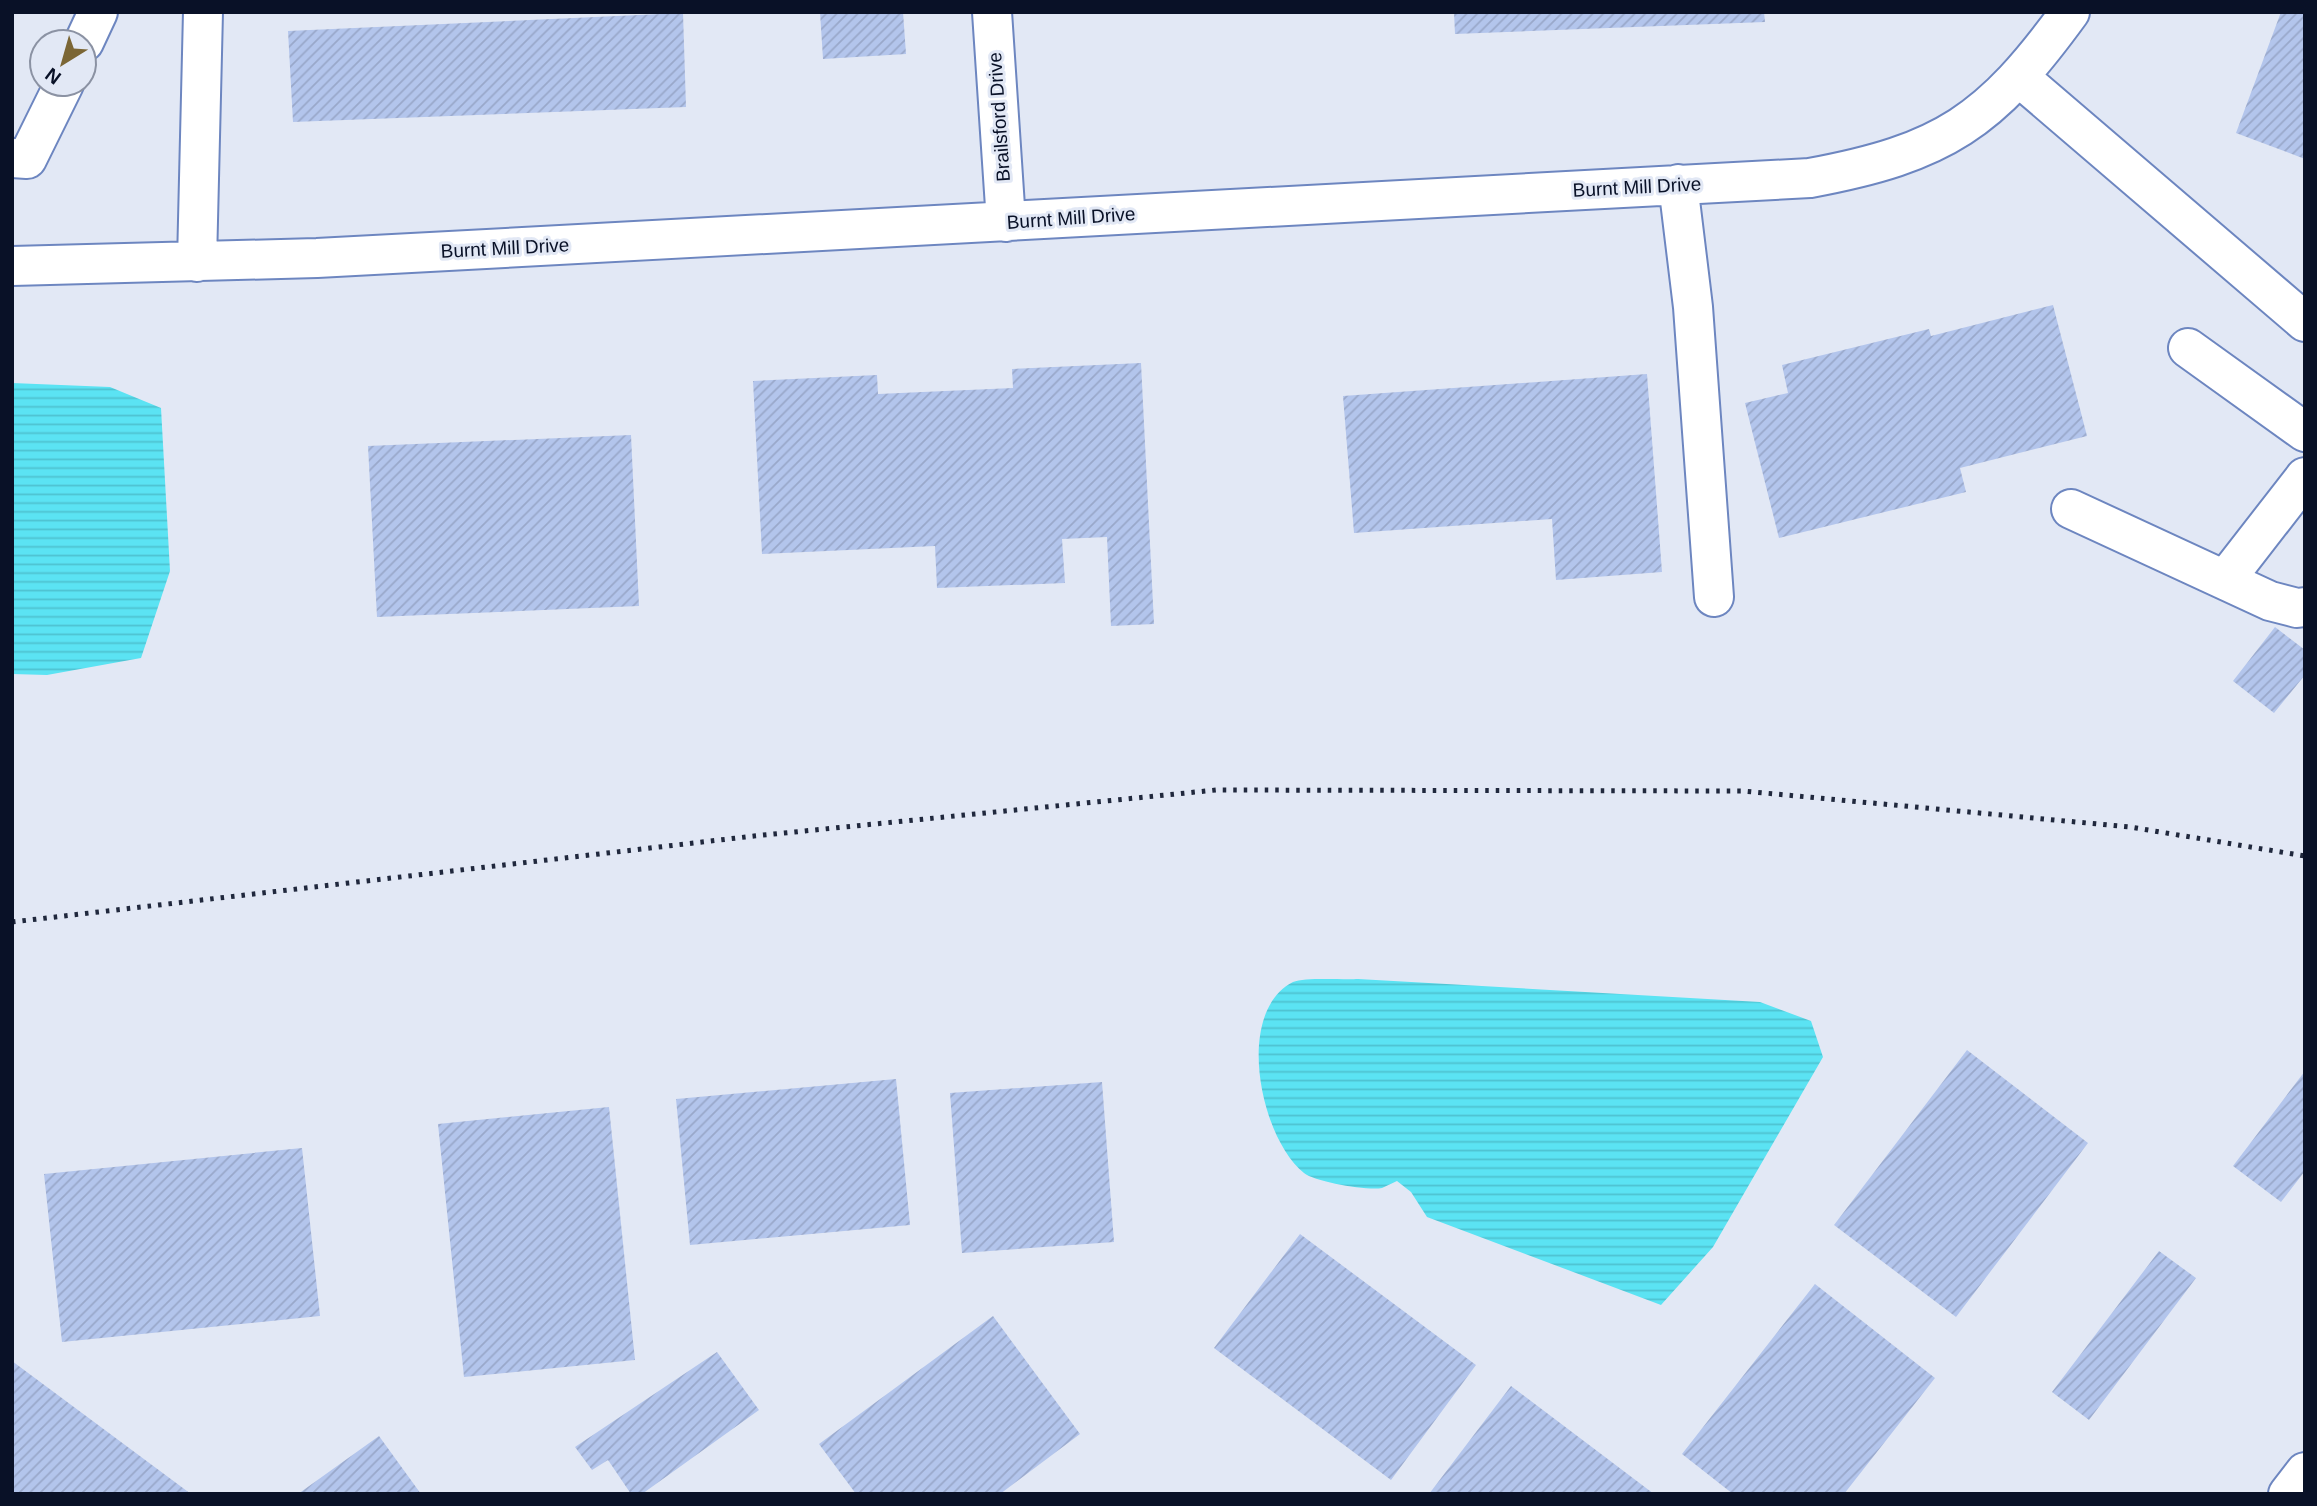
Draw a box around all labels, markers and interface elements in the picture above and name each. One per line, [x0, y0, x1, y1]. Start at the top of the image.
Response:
north arrow [28, 28, 98, 98]
street label: Brailsford Drive [984, 51, 1014, 183]
text: N [41, 64, 65, 89]
street label: Burnt Mill Drive [1572, 173, 1702, 201]
street label: Burnt Mill Drive [1006, 203, 1136, 233]
street label: Burnt Mill Drive [440, 234, 570, 262]

